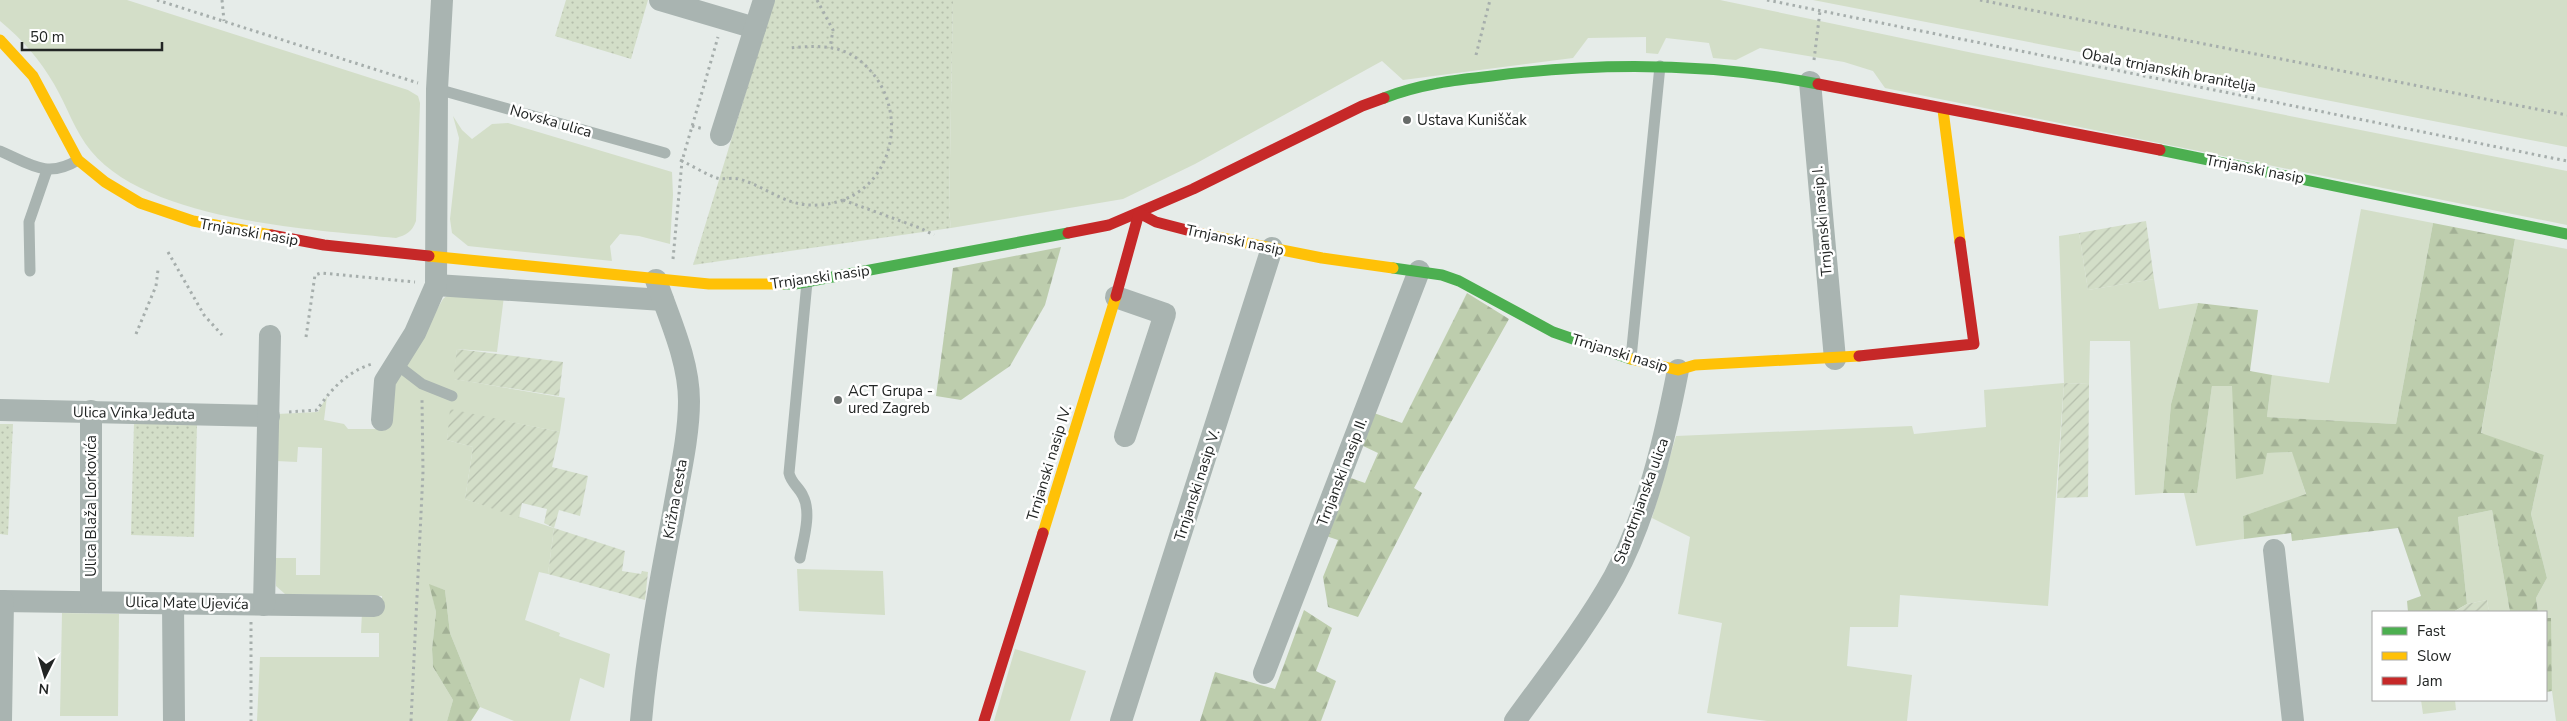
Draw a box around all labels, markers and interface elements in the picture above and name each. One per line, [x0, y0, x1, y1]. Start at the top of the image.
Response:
scale bar [22, 20, 162, 52]
text: 50 m [30, 27, 65, 47]
street label: Obala trnjanskih branitelja [2080, 43, 2258, 97]
street label: Novska ulica [508, 100, 594, 142]
place label: Ustava Kuniščak [1417, 110, 1527, 130]
marker: Ustava Kuniščak [1401, 114, 1413, 126]
street label: Trnjanski nasip [2204, 150, 2306, 188]
street label: Trnjanski nasip I. [1807, 165, 1837, 277]
street label: Trnjanski nasip [198, 213, 300, 251]
street label: Trnjanski nasip [1184, 220, 1286, 260]
street label: Trnjanski nasip [769, 260, 871, 294]
street label: Trnjanski nasip [1569, 329, 1671, 377]
place label: ACT Grupa - ured Zagreb [848, 381, 933, 418]
marker: ACT Grupa - ured Zagreb [832, 394, 844, 406]
street label: Ulica Vinka Jeđuta [73, 402, 195, 424]
street label: Trnjanski nasip IV. [1022, 402, 1076, 524]
street label: Trnjanski nasip II. [1312, 415, 1372, 529]
street label: Trnjanski nasip V. [1169, 426, 1225, 544]
street label: Ulica Blaža Lorkovića [81, 435, 101, 577]
street label: Starotrnjanska ulica [1609, 435, 1673, 567]
street label: Križna cesta [658, 458, 692, 540]
street label: Ulica Mate Ujevića [125, 592, 249, 614]
legend [2372, 611, 2547, 701]
text: Fast [2417, 621, 2446, 641]
text: Slow [2417, 646, 2452, 666]
north arrow [20, 651, 70, 701]
text: Jam [2416, 671, 2443, 691]
text: N [38, 679, 50, 698]

